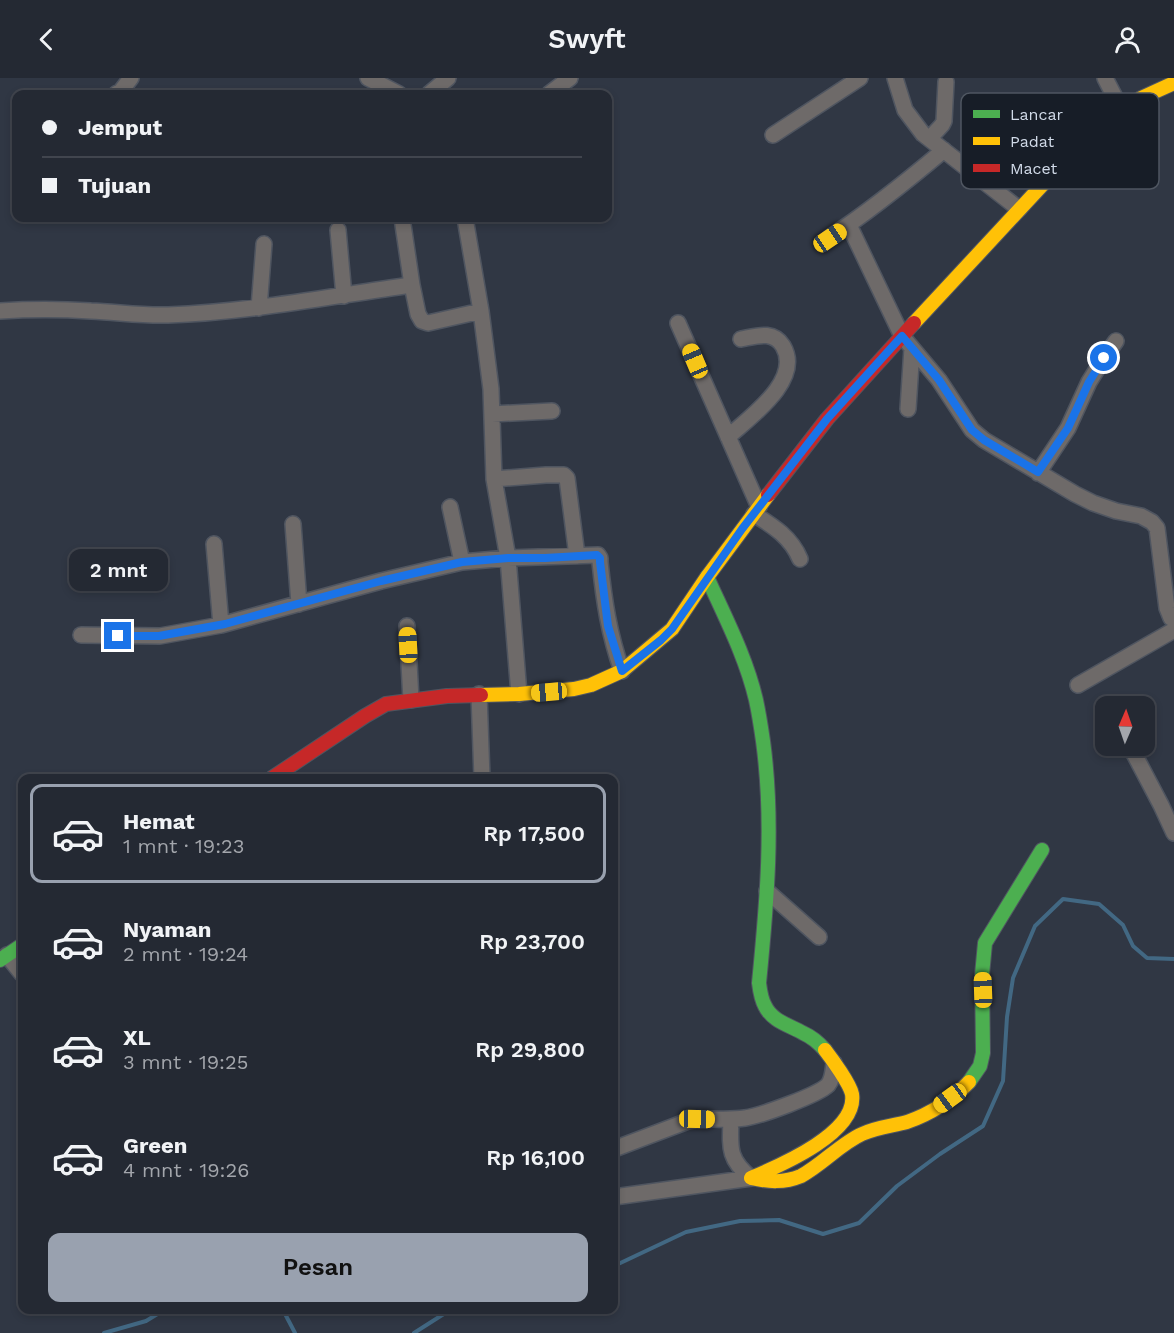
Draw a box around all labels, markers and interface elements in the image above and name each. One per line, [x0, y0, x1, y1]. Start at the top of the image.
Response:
icon: back [30, 23, 63, 56]
text: Swyft [548, 23, 626, 55]
icon: person [1111, 23, 1144, 56]
legend [961, 93, 1159, 189]
text: Lancar [1010, 105, 1064, 124]
text: Jemput [78, 115, 162, 140]
text: Padat [1010, 132, 1055, 151]
text: Macet [1010, 159, 1058, 178]
text: Tujuan [78, 173, 151, 198]
car [810, 220, 850, 256]
car [680, 341, 710, 381]
route start [1090, 344, 1117, 371]
callout: 2 mnt [68, 549, 168, 591]
text: 2 mnt [90, 558, 147, 582]
route end [104, 622, 131, 649]
car [398, 627, 418, 663]
car [530, 681, 568, 703]
north arrow [1095, 696, 1155, 756]
map controls [1095, 696, 1155, 756]
icon: car [51, 807, 105, 861]
text: Hemat [123, 809, 195, 834]
text: Rp 17,500 [483, 821, 585, 846]
text: 1 mnt · 19:23 [123, 834, 244, 858]
icon: car [51, 915, 105, 969]
text: Nyaman [123, 917, 211, 942]
text: Rp 23,700 [479, 929, 585, 954]
text: 2 mnt · 19:24 [123, 942, 248, 966]
car [973, 972, 993, 1008]
icon: car [51, 1023, 105, 1077]
text: XL [123, 1025, 151, 1050]
text: Rp 29,800 [475, 1037, 585, 1062]
text: 3 mnt · 19:25 [123, 1050, 248, 1074]
car [930, 1080, 970, 1116]
car [679, 1110, 715, 1128]
icon: car [51, 1131, 105, 1185]
text: Green [123, 1133, 187, 1158]
text: Rp 16,100 [486, 1145, 585, 1170]
text: 4 mnt · 19:26 [123, 1158, 249, 1182]
button: Pesan [48, 1233, 588, 1302]

